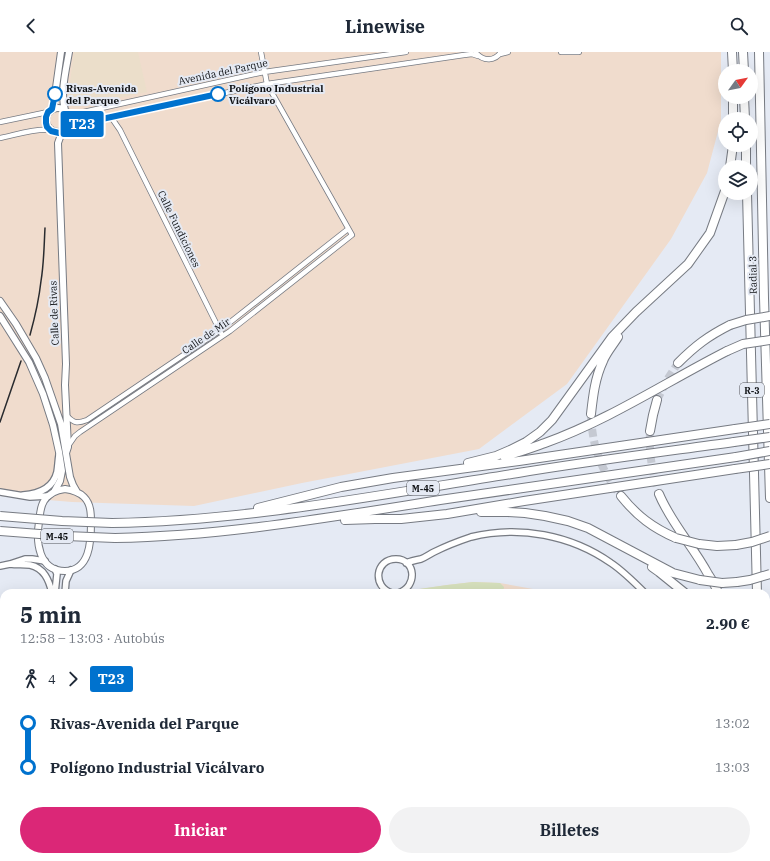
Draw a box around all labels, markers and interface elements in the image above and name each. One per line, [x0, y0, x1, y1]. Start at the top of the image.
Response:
icon: back [20, 15, 42, 37]
text: Linewise [345, 15, 425, 38]
icon: search [728, 15, 750, 37]
street label: Avenida del Parque [177, 56, 269, 88]
north arrow [718, 64, 758, 104]
map controls [718, 64, 758, 200]
place label: Rivas-Avenida del Parque [66, 82, 137, 107]
place label: Polígono Industrial Vicálvaro [229, 82, 323, 107]
marker: Rivas-Avenida del Parque [47, 86, 63, 102]
marker: Polígono Industrial Vicálvaro [210, 86, 226, 102]
line badge: T23 [59, 111, 105, 137]
button: locate [718, 112, 758, 152]
text: T23 [69, 115, 95, 133]
button: layers [718, 160, 758, 200]
street label: Calle Fundiciones [155, 188, 203, 270]
street label: Radial 3 [746, 256, 760, 294]
street label: Calle de Rivas [46, 280, 62, 346]
street label: Calle de Mir [179, 315, 233, 357]
road number: R-3 [740, 383, 764, 397]
road number: M-45 [407, 481, 439, 495]
road number: M-45 [41, 529, 73, 543]
text: 5 min [20, 600, 82, 629]
text: 2.90 € [706, 614, 750, 633]
text: 12:58 – 13:03 · Autobús [20, 630, 165, 647]
icon: walk [20, 668, 42, 690]
icon: forward [62, 668, 84, 690]
text: T23 [98, 670, 125, 688]
text: 4 [48, 671, 56, 688]
text: Rivas-Avenida del Parque [50, 714, 239, 733]
text: 13:02 [715, 715, 750, 732]
text: Polígono Industrial Vicálvaro [50, 758, 265, 777]
text: 13:03 [715, 759, 750, 776]
button: Iniciar [20, 807, 381, 853]
button: Billetes [389, 807, 750, 853]

